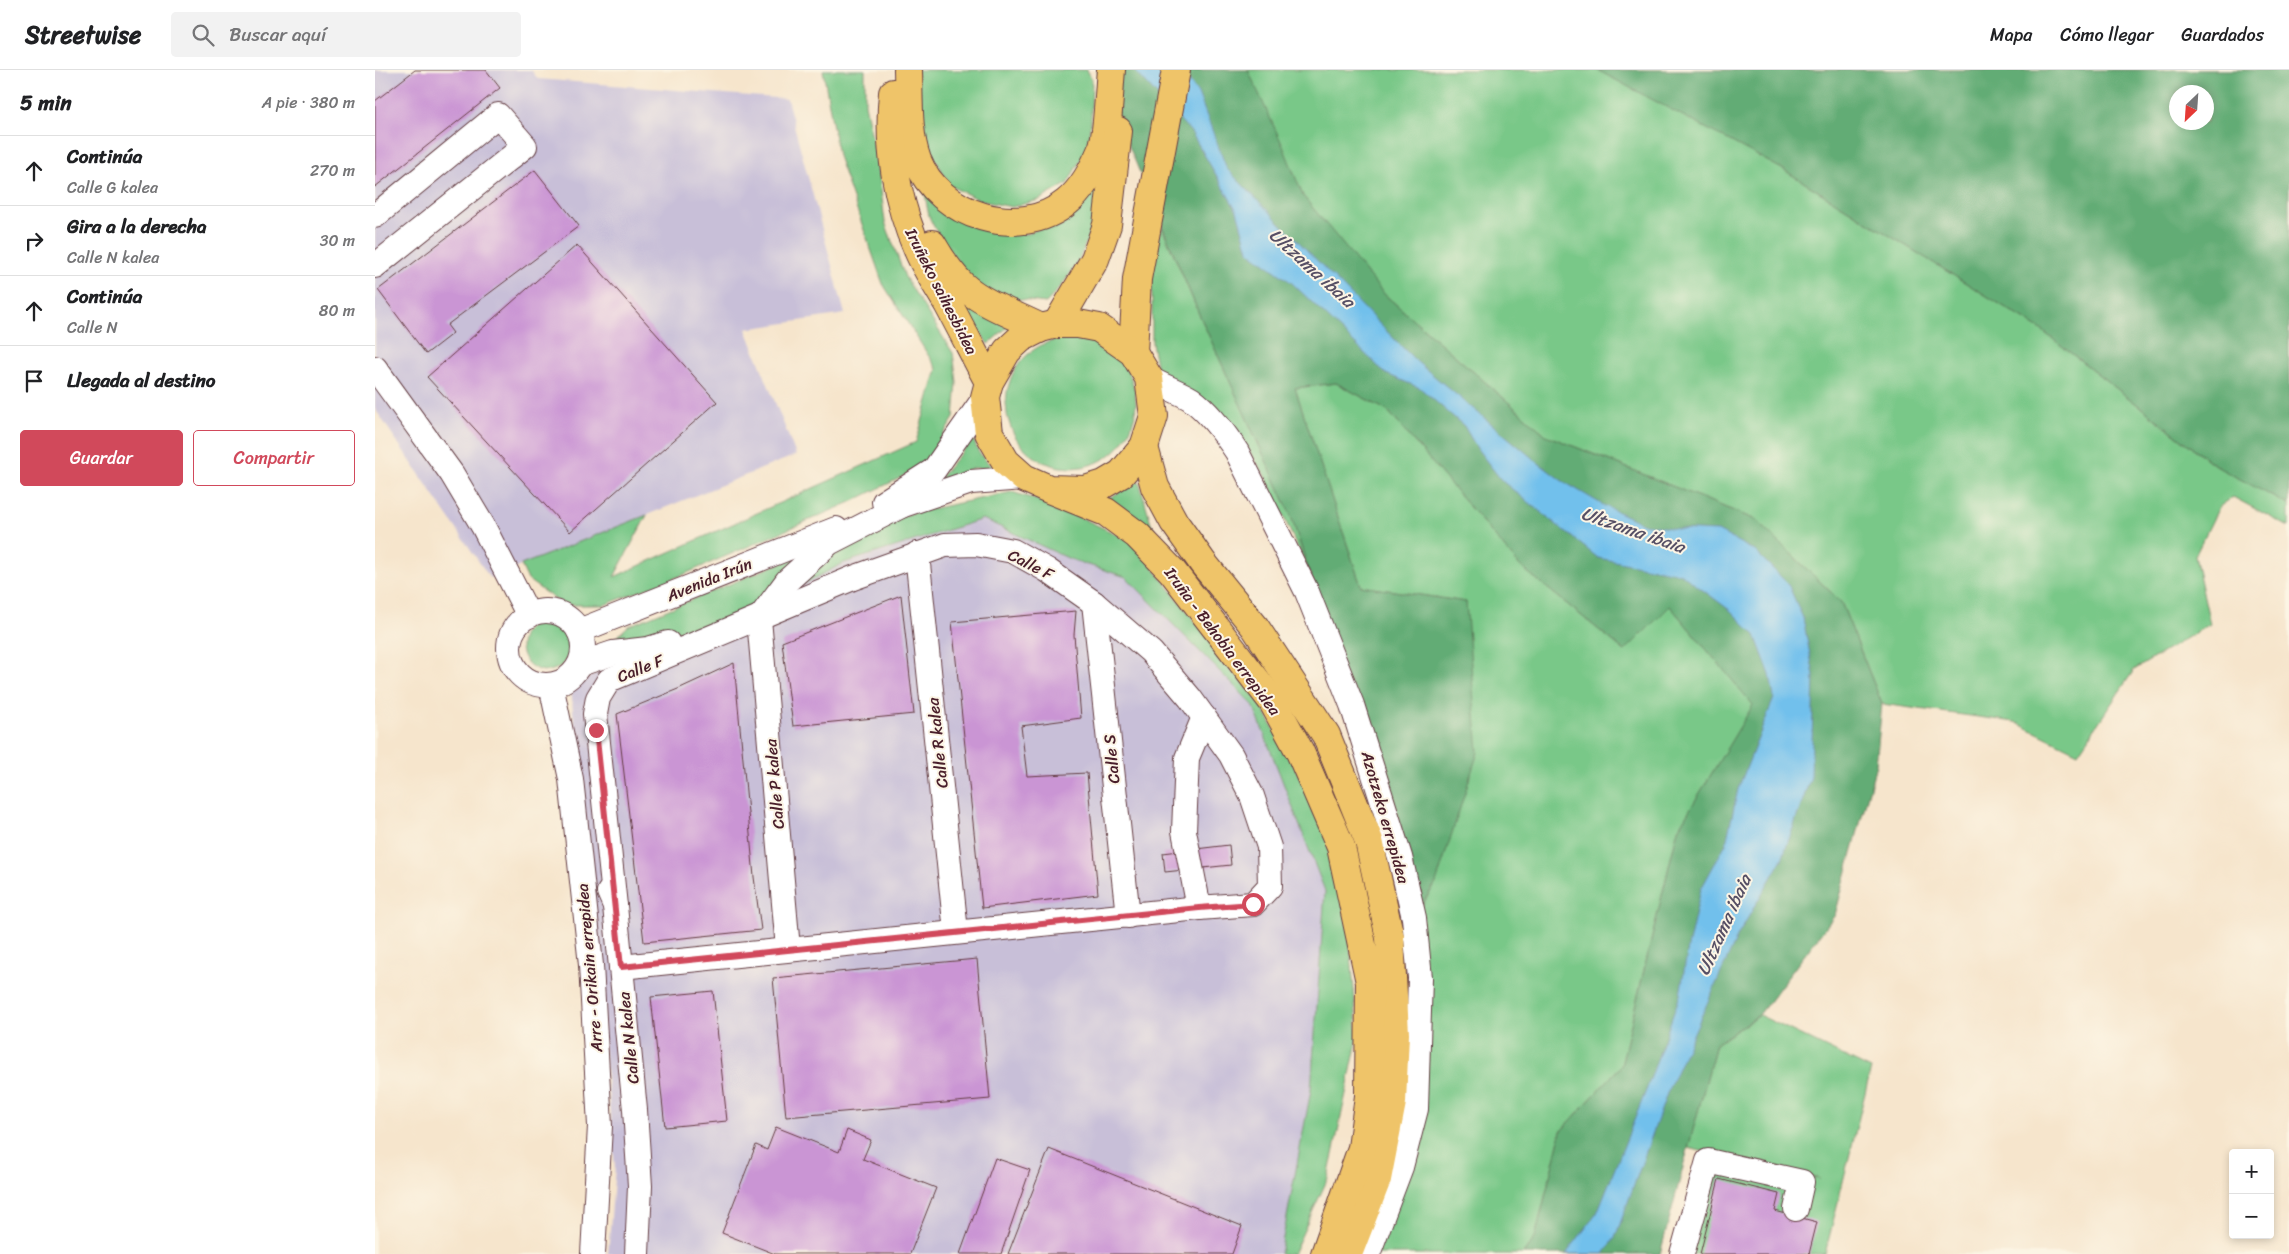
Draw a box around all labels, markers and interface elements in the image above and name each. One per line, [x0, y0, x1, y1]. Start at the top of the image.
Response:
search box [171, 12, 521, 57]
text: Streetwise [25, 14, 141, 56]
text: Buscar aquí [229, 18, 326, 51]
text: Mapa [1990, 19, 2032, 51]
text: Cómo llegar [2060, 19, 2153, 51]
text: Guardados [2181, 19, 2264, 51]
icon: search [189, 21, 217, 49]
text: 5 min [20, 84, 72, 122]
north arrow [2169, 85, 2214, 130]
text: A pie · 380 m [262, 88, 355, 117]
text: Continúa [67, 140, 142, 173]
text: 270 m [310, 156, 355, 185]
icon: ahead [20, 157, 48, 185]
text: Calle G kalea [67, 173, 158, 202]
text: Gira a la derecha [67, 210, 206, 243]
water label: Ultzama ibaia [1261, 220, 1364, 317]
street label: Iruñeko saihesbidea [897, 222, 986, 360]
text: 30 m [320, 226, 355, 255]
icon: right [20, 227, 48, 255]
text: Calle N kalea [67, 243, 159, 272]
text: Continúa [67, 280, 142, 313]
text: 80 m [319, 296, 355, 325]
icon: ahead [20, 297, 48, 325]
text: Calle N [67, 313, 118, 342]
text: Llegada al destino [67, 364, 216, 397]
icon: arrive [20, 367, 48, 395]
button: Guardar [20, 430, 183, 486]
button: Compartir [193, 430, 355, 486]
water label: Ultzama ibaia [1577, 497, 1691, 563]
street label: Calle F [1003, 541, 1060, 589]
street label: Avenida Irún [661, 549, 757, 610]
street label: Iruña - Behobia errepidea [1156, 560, 1289, 723]
street label: Calle F [612, 646, 669, 691]
street label: Calle R kalea [918, 695, 957, 790]
route end [585, 719, 608, 742]
street label: Calle S [1094, 733, 1129, 785]
street label: Calle P kalea [756, 737, 793, 830]
street label: Azotzeko errepidea [1352, 746, 1419, 888]
water label: Ultzama ibaia [1687, 868, 1761, 981]
street label: Arre - Orikain errepidea [568, 882, 611, 1055]
route start [1242, 893, 1265, 916]
street label: Calle N kalea [609, 990, 648, 1085]
map controls [2229, 1149, 2274, 1239]
button: + [2229, 1149, 2274, 1194]
button: − [2229, 1194, 2274, 1239]

